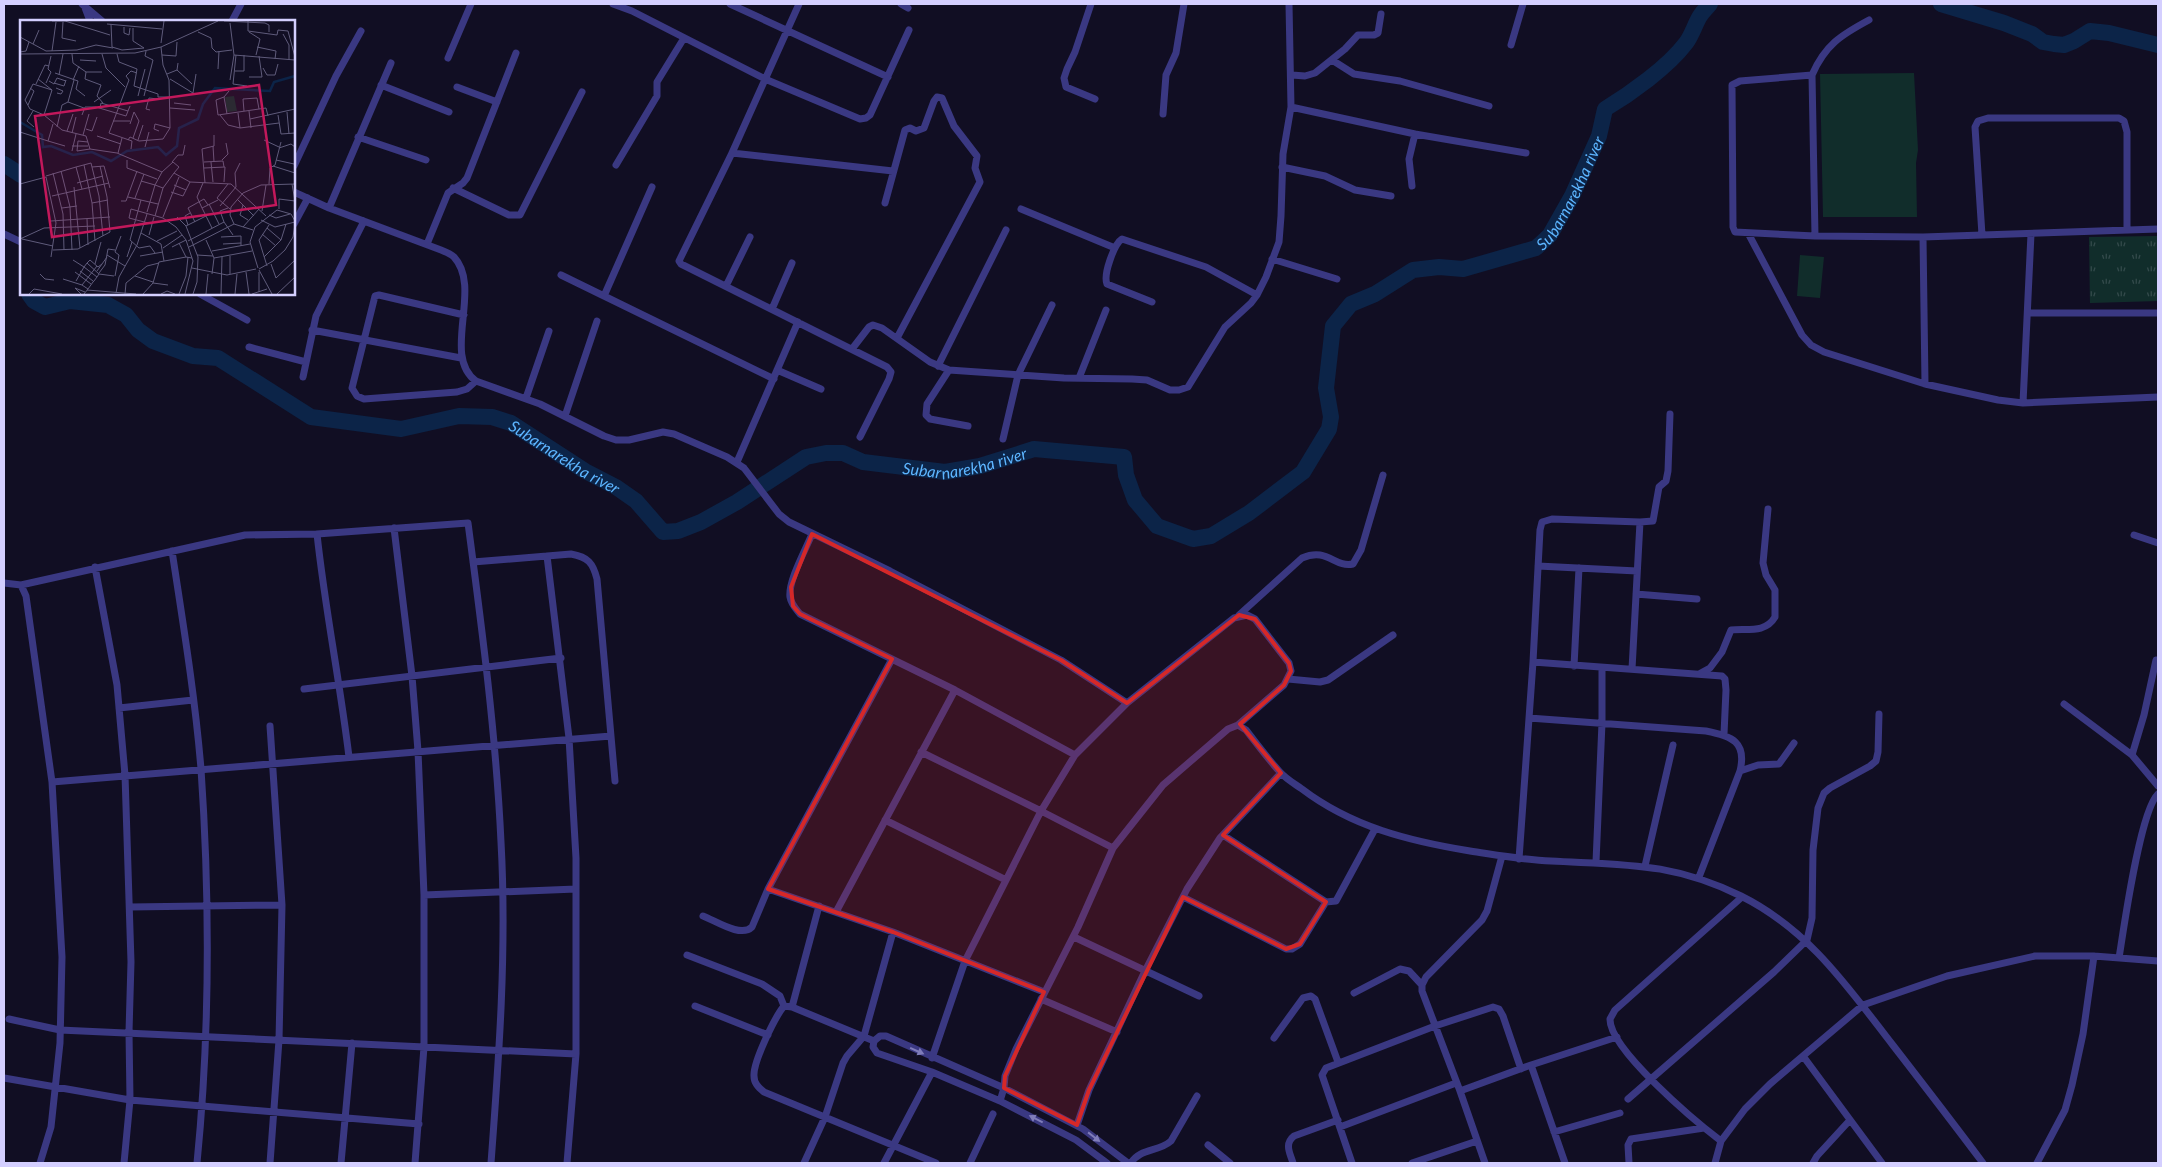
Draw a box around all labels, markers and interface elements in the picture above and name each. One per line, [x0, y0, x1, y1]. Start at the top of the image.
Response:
inset map [20, 20, 295, 295]
water label: Subarnarekha river [1532, 132, 1608, 253]
water label: Subarnarekha river [506, 415, 625, 497]
water label: Subarnarekha river [902, 442, 1029, 482]
one-way arrow [910, 1047, 924, 1055]
one-way arrow [1029, 1115, 1043, 1123]
one-way arrow [1087, 1132, 1101, 1142]

